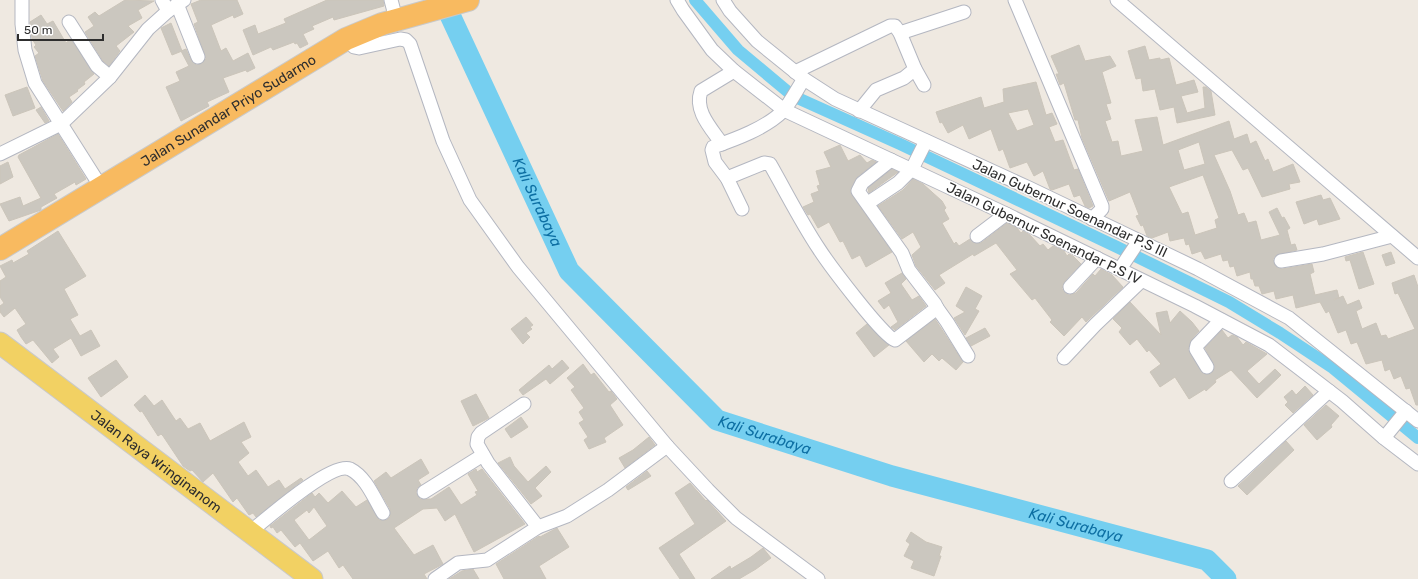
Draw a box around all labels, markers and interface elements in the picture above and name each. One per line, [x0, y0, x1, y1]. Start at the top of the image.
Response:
scale bar [18, 16, 103, 42]
text: 50 m [24, 23, 52, 37]
street label: Jalan Sunandar Priyo Sudarmo [138, 51, 319, 171]
water label: Kali Surabaya [509, 155, 566, 250]
street label: Jalan Gubernur Soenandar P.S III [970, 156, 1170, 261]
street label: Jalan Gubernur Soenandar P.S IV [944, 179, 1144, 288]
street label: Jalan Raya Wringinanom [87, 407, 225, 517]
water label: Kali Surabaya [716, 412, 814, 459]
water label: Kali Surabaya [1027, 504, 1125, 546]

